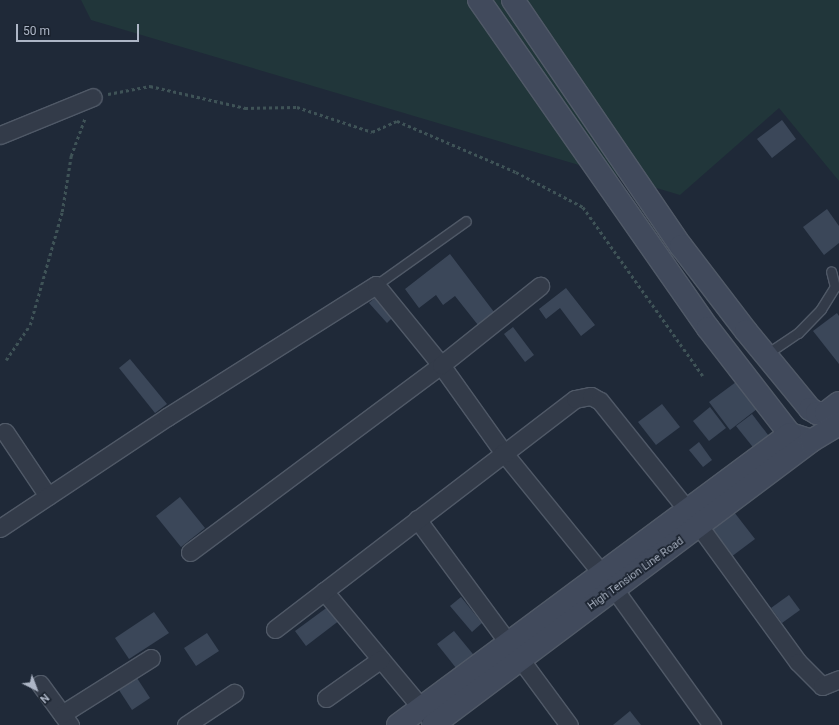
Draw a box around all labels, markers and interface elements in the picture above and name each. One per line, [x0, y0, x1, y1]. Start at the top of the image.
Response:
scale bar [18, 16, 141, 42]
text: 50 m [23, 24, 50, 38]
street label: High Tension Line Road [585, 535, 687, 613]
north arrow [16, 669, 56, 709]
text: N [37, 691, 52, 706]

